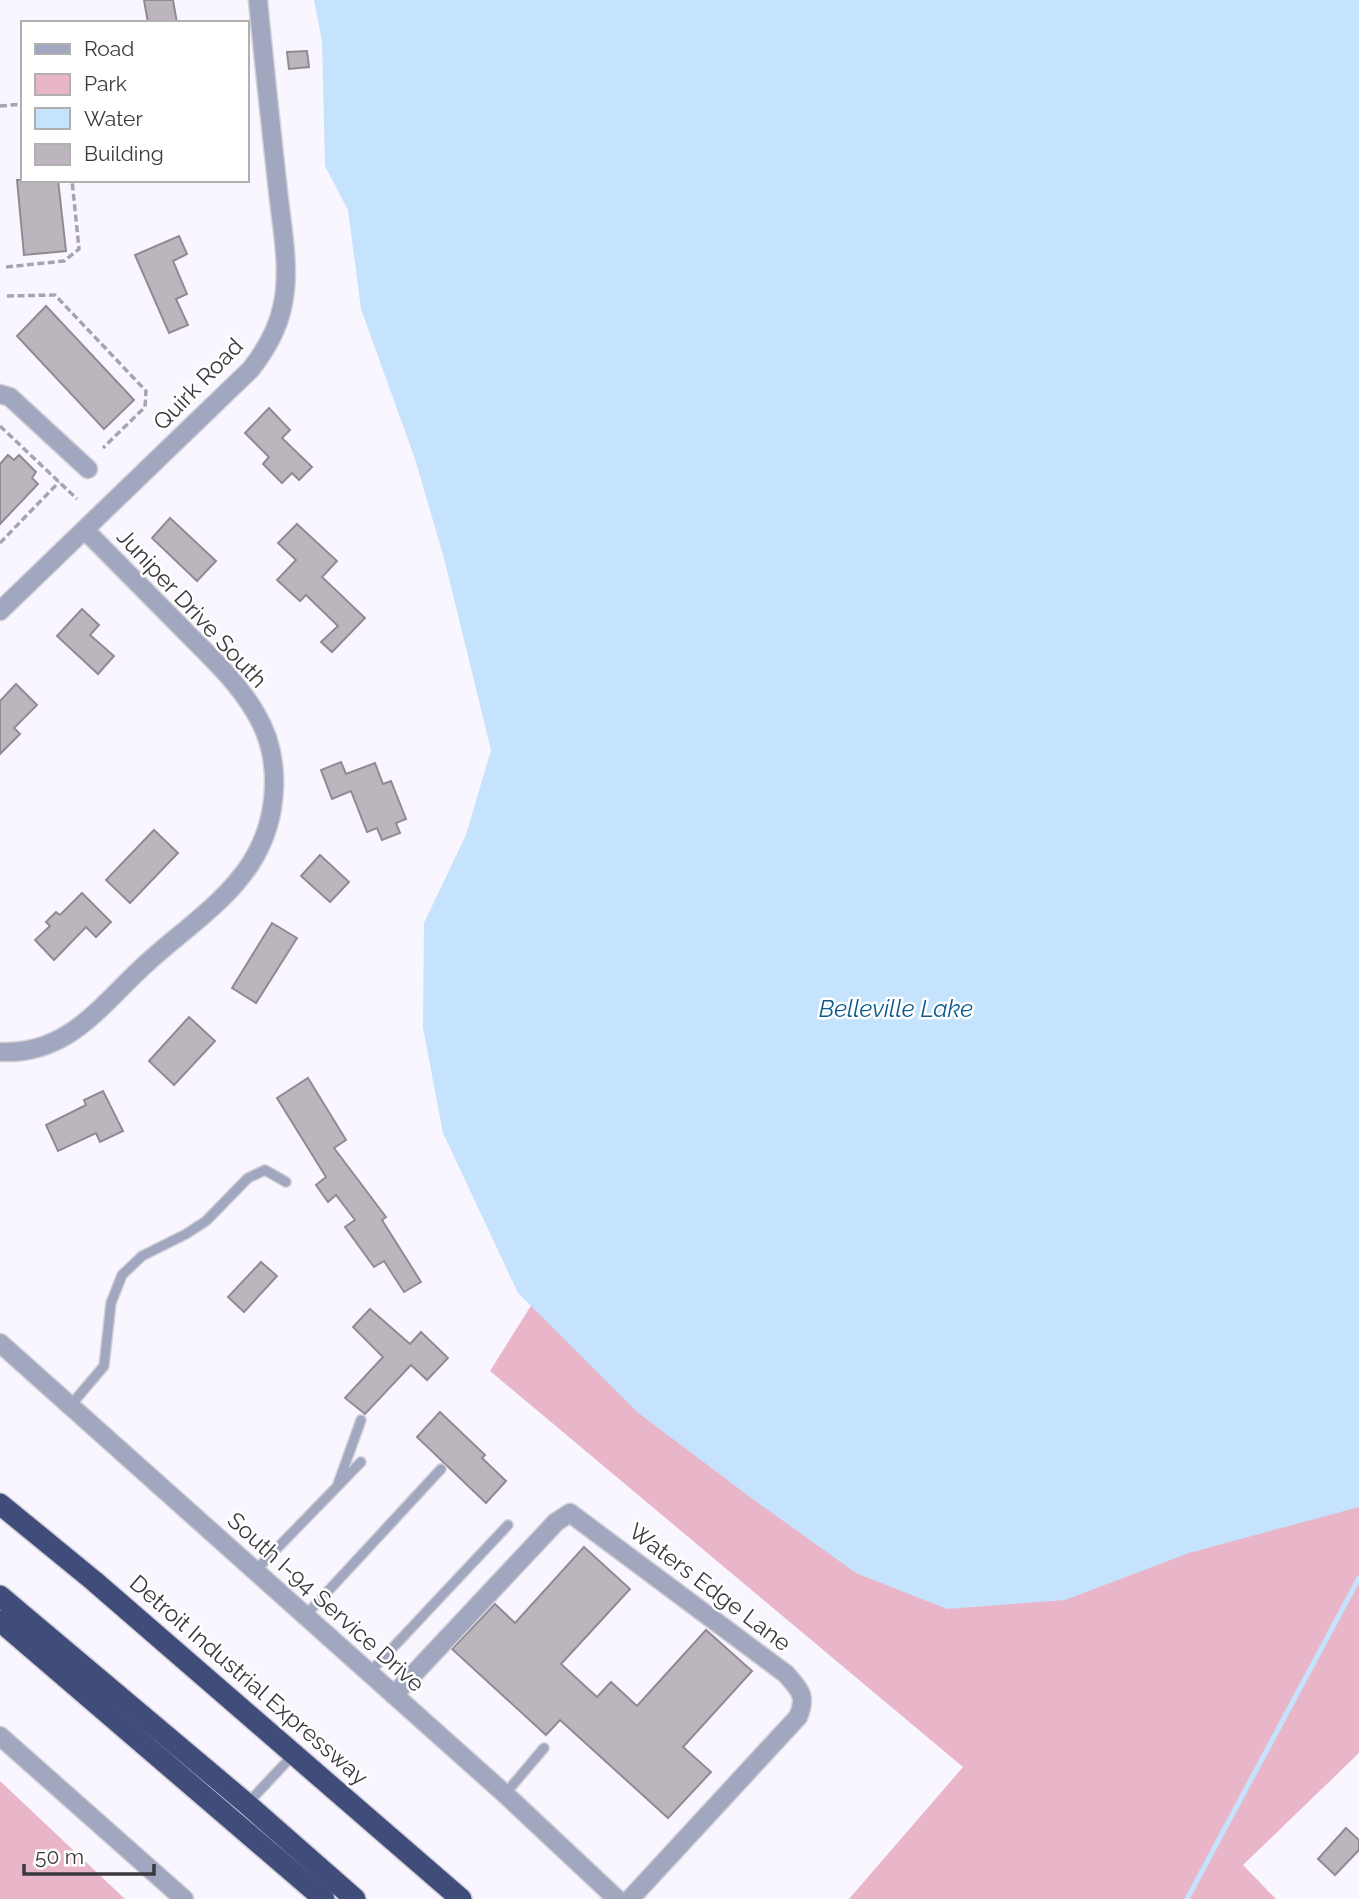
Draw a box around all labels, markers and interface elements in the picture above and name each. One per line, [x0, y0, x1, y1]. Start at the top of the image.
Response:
legend [21, 21, 248, 182]
text: Road [84, 36, 134, 61]
text: Park [84, 71, 127, 96]
text: Water [84, 106, 143, 131]
text: Building [84, 141, 164, 166]
street label: Quirk Road [147, 332, 248, 435]
street label: Juniper Drive South [112, 523, 273, 693]
water label: Belleville Lake [819, 994, 973, 1023]
street label: South I-94 Service Drive [222, 1506, 430, 1697]
street label: Waters Edge Lane [624, 1517, 797, 1656]
street label: Detroit Industrial Expressway [125, 1569, 374, 1790]
scale bar [24, 1832, 154, 1876]
text: 50 m [35, 1844, 84, 1869]

